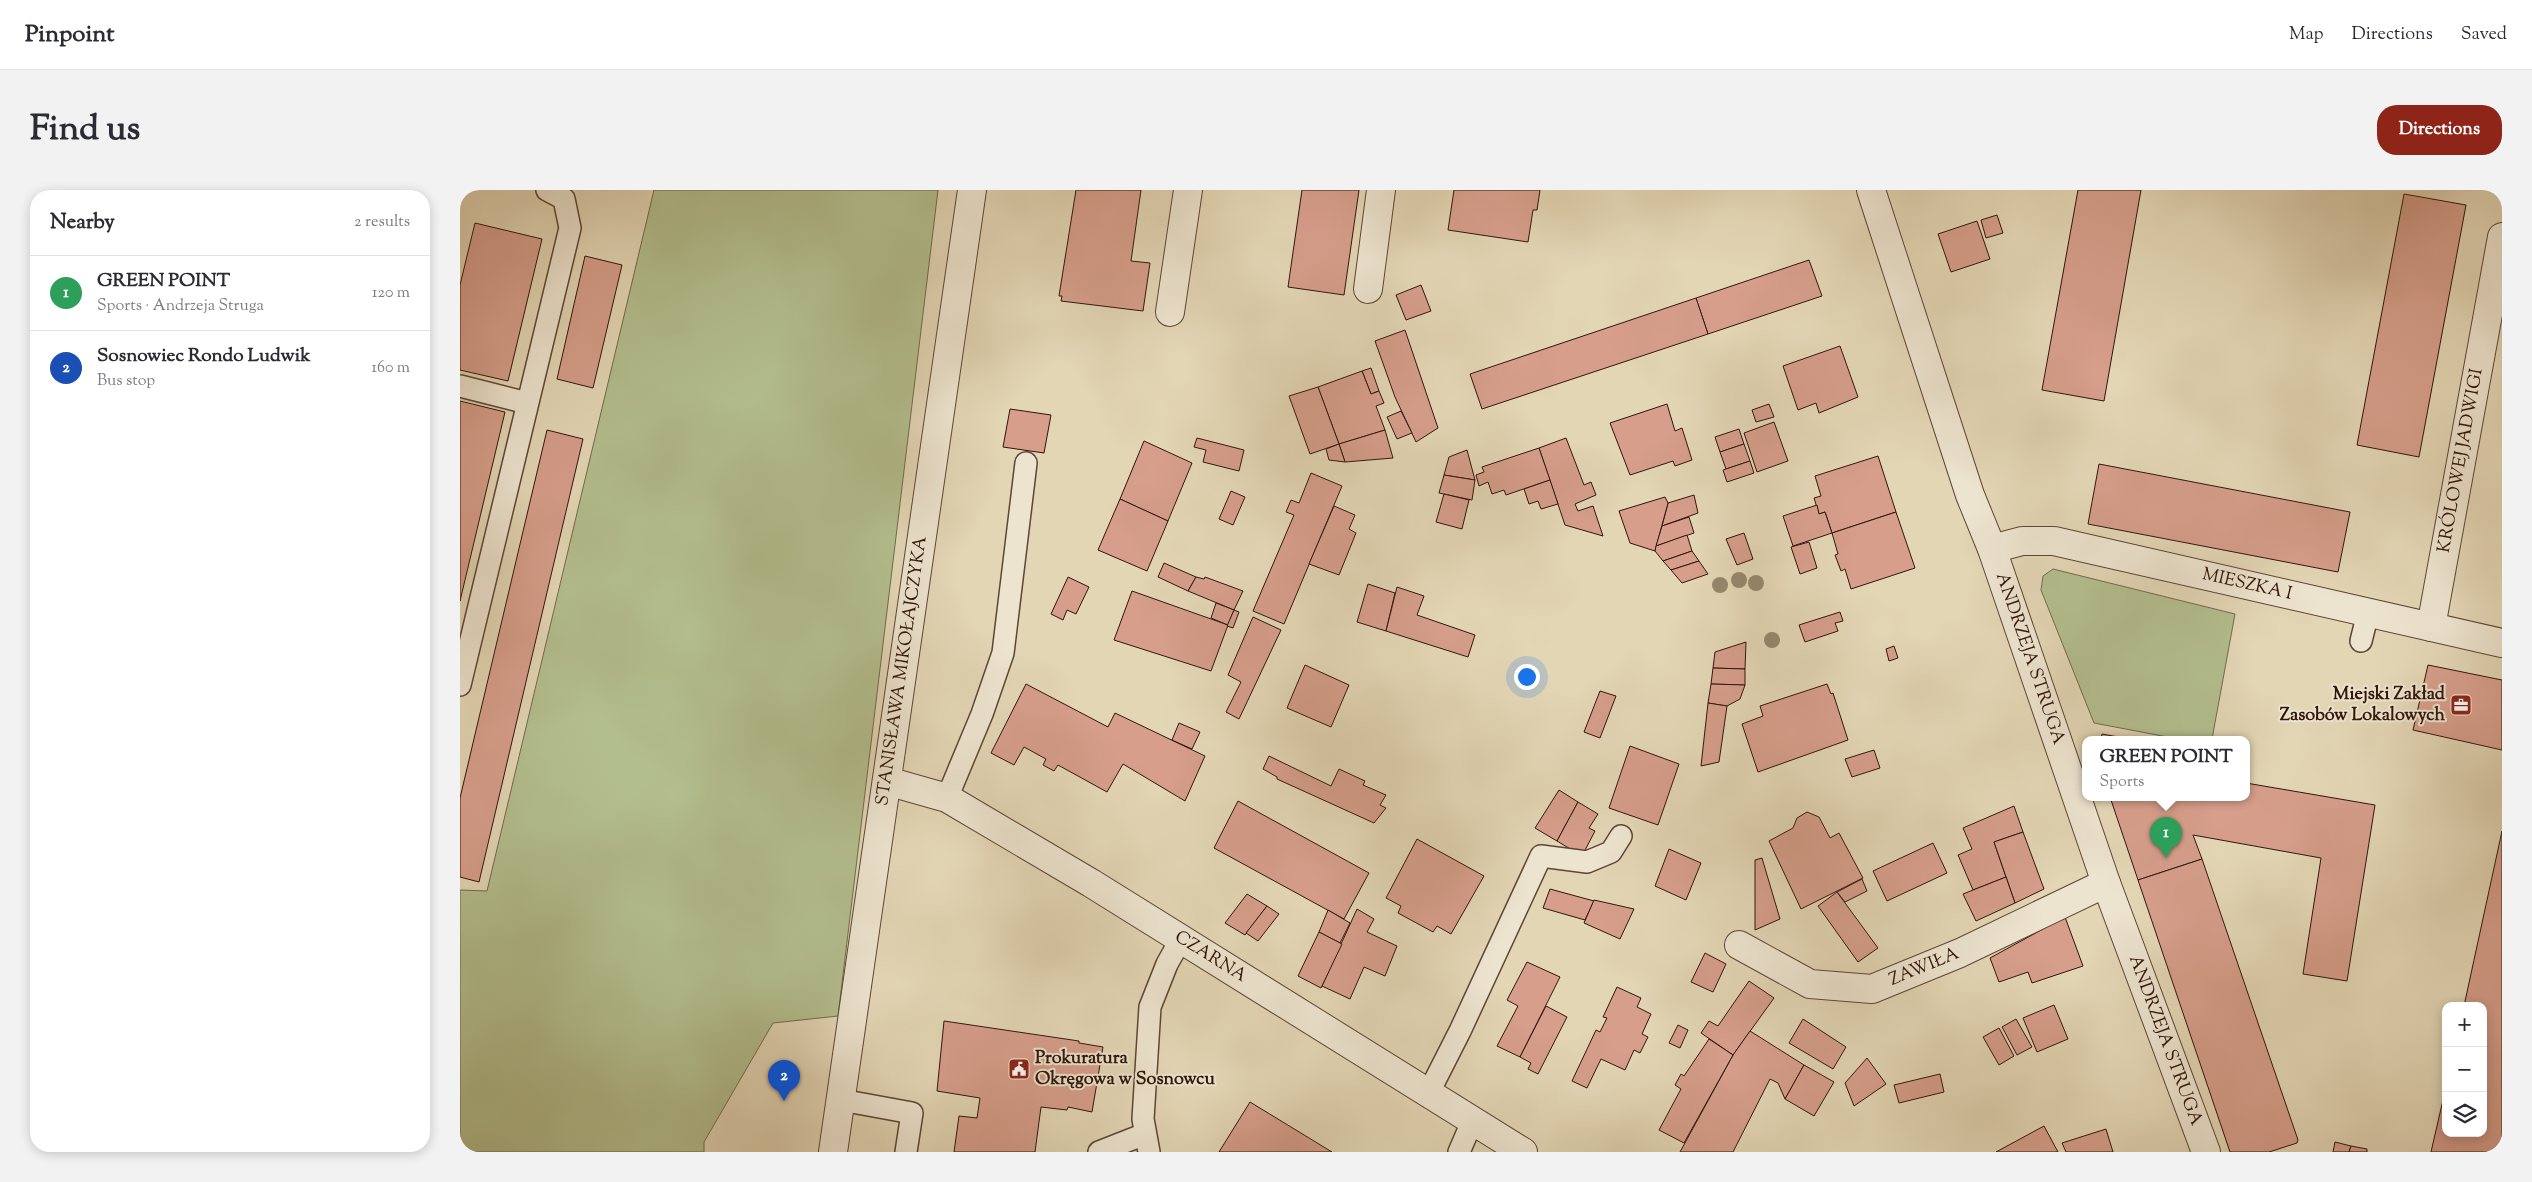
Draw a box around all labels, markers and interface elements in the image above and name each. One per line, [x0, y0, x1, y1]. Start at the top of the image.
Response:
text: Pinpoint [25, 18, 114, 52]
text: Map [2289, 22, 2324, 48]
text: Directions [2352, 22, 2433, 48]
text: Saved [2461, 22, 2507, 48]
text: Find us [30, 105, 140, 156]
button: Directions [2377, 105, 2502, 155]
text: Nearby [50, 208, 115, 238]
text: 2 results [354, 211, 410, 234]
text: GREEN POINT [97, 268, 230, 295]
text: 1 [63, 282, 69, 305]
text: 120 m [372, 282, 410, 305]
text: Sports · Andrzeja Struga [97, 295, 264, 318]
text: Sosnowiec Rondo Ludwik [97, 343, 311, 370]
text: 2 [62, 357, 70, 380]
text: 160 m [372, 357, 410, 380]
street label: KRÓLOWEJ JADWIGI [2432, 366, 2491, 555]
text: Bus stop [97, 370, 155, 393]
street label: STANISŁAWA MIKOŁAJCZYKA [870, 534, 935, 807]
street label: MIESZKA I [2199, 562, 2295, 608]
street label: ANDRZEJA STRUGA [1988, 569, 2071, 749]
your location [1514, 664, 1540, 690]
place label: Miejski Zakład Zasobów Lokalowych [2280, 682, 2446, 729]
office icon: Miejski Zakład Zasobów Lokalowych [2449, 693, 2473, 717]
popup [2082, 736, 2250, 801]
text: GREEN POINT [2099, 744, 2233, 771]
text: Sports [2099, 771, 2144, 794]
pin: 1 [2150, 817, 2182, 858]
street label: CZARNA [1169, 925, 1252, 990]
street label: ZAWIŁA [1886, 941, 1964, 993]
street label: ANDRZEJA STRUGA [2121, 952, 2208, 1130]
map controls [2442, 1002, 2487, 1137]
button: + [2442, 1002, 2487, 1047]
place label: Prokuratura Okręgowa w Sosnowcu [1035, 1046, 1215, 1093]
button: − [2442, 1047, 2487, 1092]
public building icon: Prokuratura Okręgowa w Sosnowcu [1007, 1057, 1031, 1081]
pin: 2 [768, 1060, 800, 1101]
button: layers [2442, 1092, 2487, 1137]

